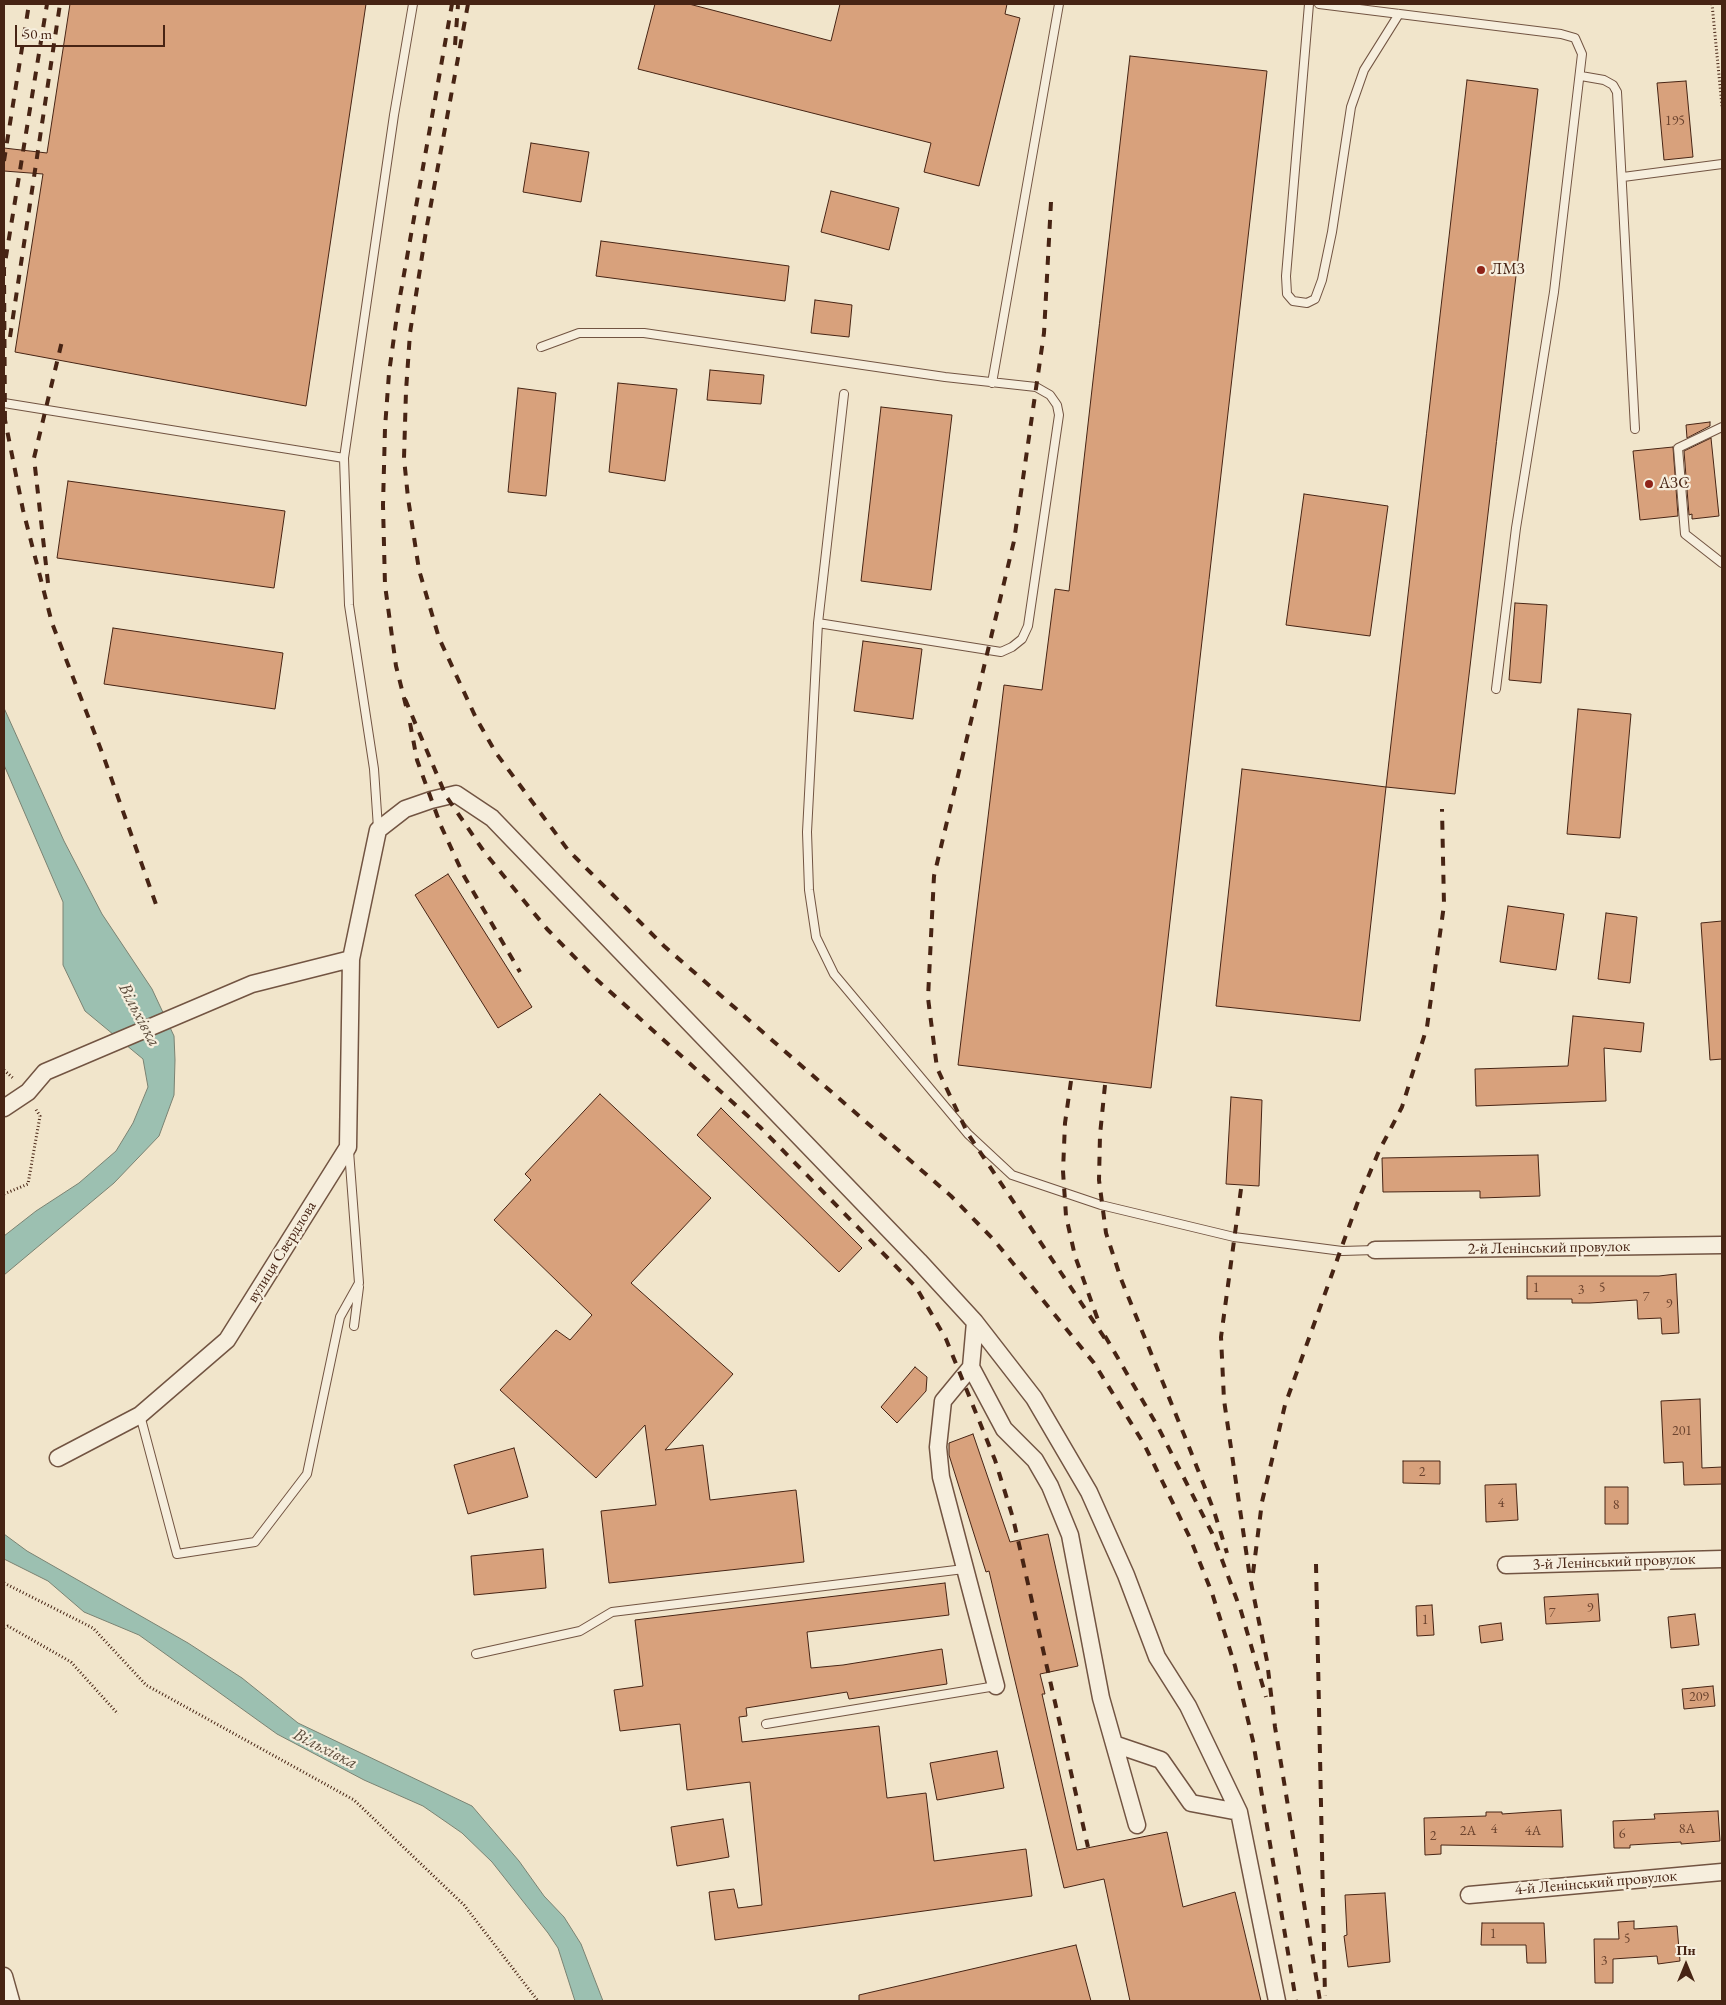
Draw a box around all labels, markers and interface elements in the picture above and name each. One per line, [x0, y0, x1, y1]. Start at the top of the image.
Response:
scale bar [18, 15, 168, 47]
text: 50 m [23, 24, 52, 43]
house number: 195 [1665, 113, 1685, 129]
place label: ЛМЗ [1491, 260, 1525, 280]
marker: ЛМЗ [1475, 264, 1487, 276]
place label: АЗС [1659, 474, 1690, 494]
marker: АЗС [1643, 478, 1655, 490]
water label: Вільхівка [113, 979, 165, 1051]
street label: вулиця Свердлова [243, 1198, 321, 1306]
street label: 2-й Ленінський провулок [1467, 1237, 1631, 1259]
house number: 1 [1533, 1280, 1539, 1296]
house number: 5 [1599, 1280, 1605, 1296]
house number: 3 [1578, 1282, 1584, 1298]
house number: 7 [1643, 1289, 1649, 1305]
house number: 9 [1666, 1296, 1672, 1312]
house number: 201 [1672, 1423, 1692, 1439]
house number: 2 [1419, 1464, 1425, 1480]
house number: 4 [1498, 1495, 1504, 1511]
house number: 8 [1613, 1497, 1619, 1513]
street label: 3-й Ленінський провулок [1532, 1550, 1696, 1574]
house number: 9 [1587, 1600, 1593, 1616]
house number: 7 [1549, 1605, 1555, 1621]
house number: 1 [1422, 1612, 1428, 1628]
house number: 209 [1689, 1689, 1709, 1705]
water label: Вільхівка [289, 1724, 361, 1774]
house number: 4 [1491, 1821, 1497, 1837]
house number: 8А [1679, 1821, 1695, 1837]
house number: 2А [1460, 1823, 1476, 1839]
house number: 4А [1525, 1823, 1541, 1839]
house number: 6 [1619, 1826, 1625, 1842]
house number: 2 [1430, 1828, 1436, 1844]
street label: 4-й Ленінський провулок [1514, 1866, 1678, 1900]
house number: 1 [1490, 1926, 1496, 1942]
house number: 5 [1624, 1931, 1630, 1947]
north arrow [1661, 1940, 1711, 1990]
text: Пн [1676, 1941, 1696, 1959]
house number: 3 [1601, 1953, 1607, 1969]

